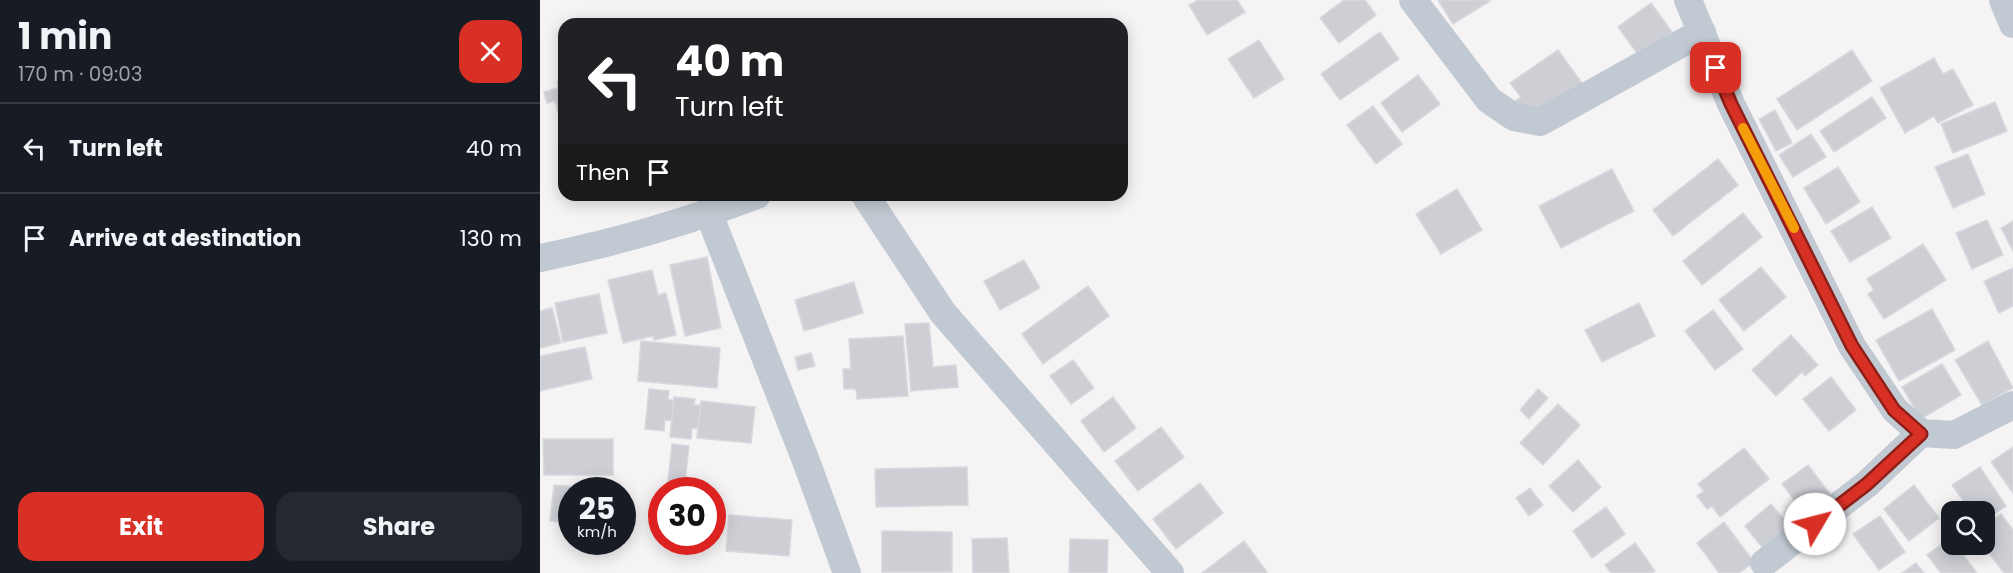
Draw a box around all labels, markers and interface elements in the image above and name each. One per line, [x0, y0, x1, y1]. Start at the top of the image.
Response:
text: 1 min [18, 11, 112, 62]
button: close [459, 20, 522, 83]
text: 40 m [675, 32, 784, 91]
icon: left [576, 42, 654, 120]
pin [1690, 42, 1741, 93]
icon: arrive [1699, 51, 1732, 84]
text: 170 m · 09:03 [18, 60, 143, 88]
text: Turn left [675, 88, 784, 125]
icon: left [18, 132, 51, 165]
text: Turn left [69, 133, 163, 164]
text: 40 m [466, 133, 522, 164]
icon: arrive [642, 156, 675, 189]
text: Then [576, 157, 630, 188]
icon: arrive [18, 222, 51, 255]
text: Arrive at destination [69, 223, 301, 254]
text: 130 m [460, 223, 522, 254]
speed limit sign: 30 [648, 477, 726, 555]
text: 25 [579, 487, 615, 530]
button: Exit [18, 492, 264, 561]
button: Share [276, 492, 522, 561]
position arrow [1783, 492, 1847, 556]
map controls [1941, 501, 1995, 555]
button: search [1941, 501, 1995, 555]
text: km/h [577, 521, 617, 542]

